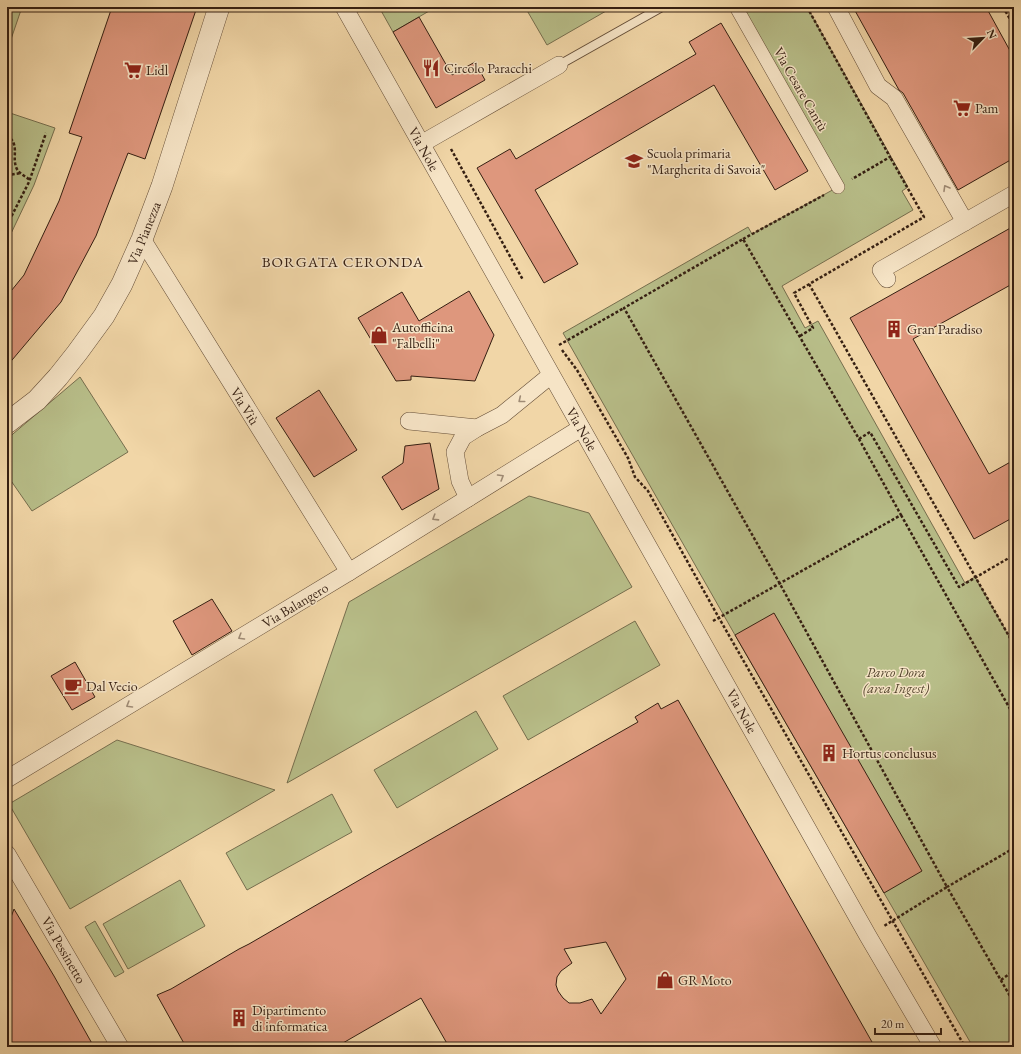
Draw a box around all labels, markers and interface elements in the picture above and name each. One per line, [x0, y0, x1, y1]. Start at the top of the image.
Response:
north arrow [963, 18, 1003, 58]
text: N [984, 27, 1000, 41]
street label: Via Cesare Cantù [770, 44, 833, 135]
restaurant icon: Circolo Paracchi [421, 58, 441, 78]
place label: Circolo Paracchi [444, 59, 532, 77]
supermarket icon: Lidl [123, 60, 143, 80]
place label: Lidl [146, 61, 169, 79]
supermarket icon: Pam [952, 98, 972, 118]
place label: Pam [975, 99, 999, 117]
street label: Via Nole [405, 124, 444, 175]
place label: Scuola primaria "Margherita di Savoia" [647, 144, 765, 178]
school or university icon: Scuola primaria "Margherita di Savoia" [624, 151, 644, 171]
one-way arrow [943, 185, 950, 192]
street label: Via Pianezza [123, 198, 165, 267]
district label: BORGATA CERONDA [262, 252, 424, 271]
place label: Autofficina "Falbelli" [391, 318, 454, 352]
building icon: Gran Paradiso [884, 319, 904, 339]
place label: Gran Paradiso [907, 320, 983, 338]
shop icon: Autofficina "Falbelli" [369, 325, 389, 345]
street label: Via Viù [227, 384, 264, 429]
one-way arrow [518, 395, 525, 402]
street label: Via Nole [562, 404, 602, 455]
one-way arrow [497, 475, 504, 482]
one-way arrow [432, 514, 439, 521]
street label: Via Balangero [259, 578, 332, 632]
one-way arrow [238, 633, 245, 640]
park label: Parco Dora (area Ingest) [863, 663, 930, 697]
cafe icon: Dal Vecio [63, 676, 83, 696]
place label: Dal Vecio [86, 677, 138, 695]
street label: Via Nole [723, 686, 762, 737]
one-way arrow [126, 700, 133, 707]
building icon: Hortus conclusus [819, 743, 839, 763]
place label: Hortus conclusus [842, 744, 937, 762]
street label: Via Pessinetto [38, 913, 90, 987]
shop icon: GR Moto [655, 970, 675, 990]
place label: GR Moto [678, 971, 732, 989]
place label: Dipartimento di informatica [252, 1001, 328, 1035]
building icon: Dipartimento di informatica [229, 1008, 249, 1028]
scale bar [875, 1010, 941, 1036]
text: 20 m [881, 1016, 905, 1032]

